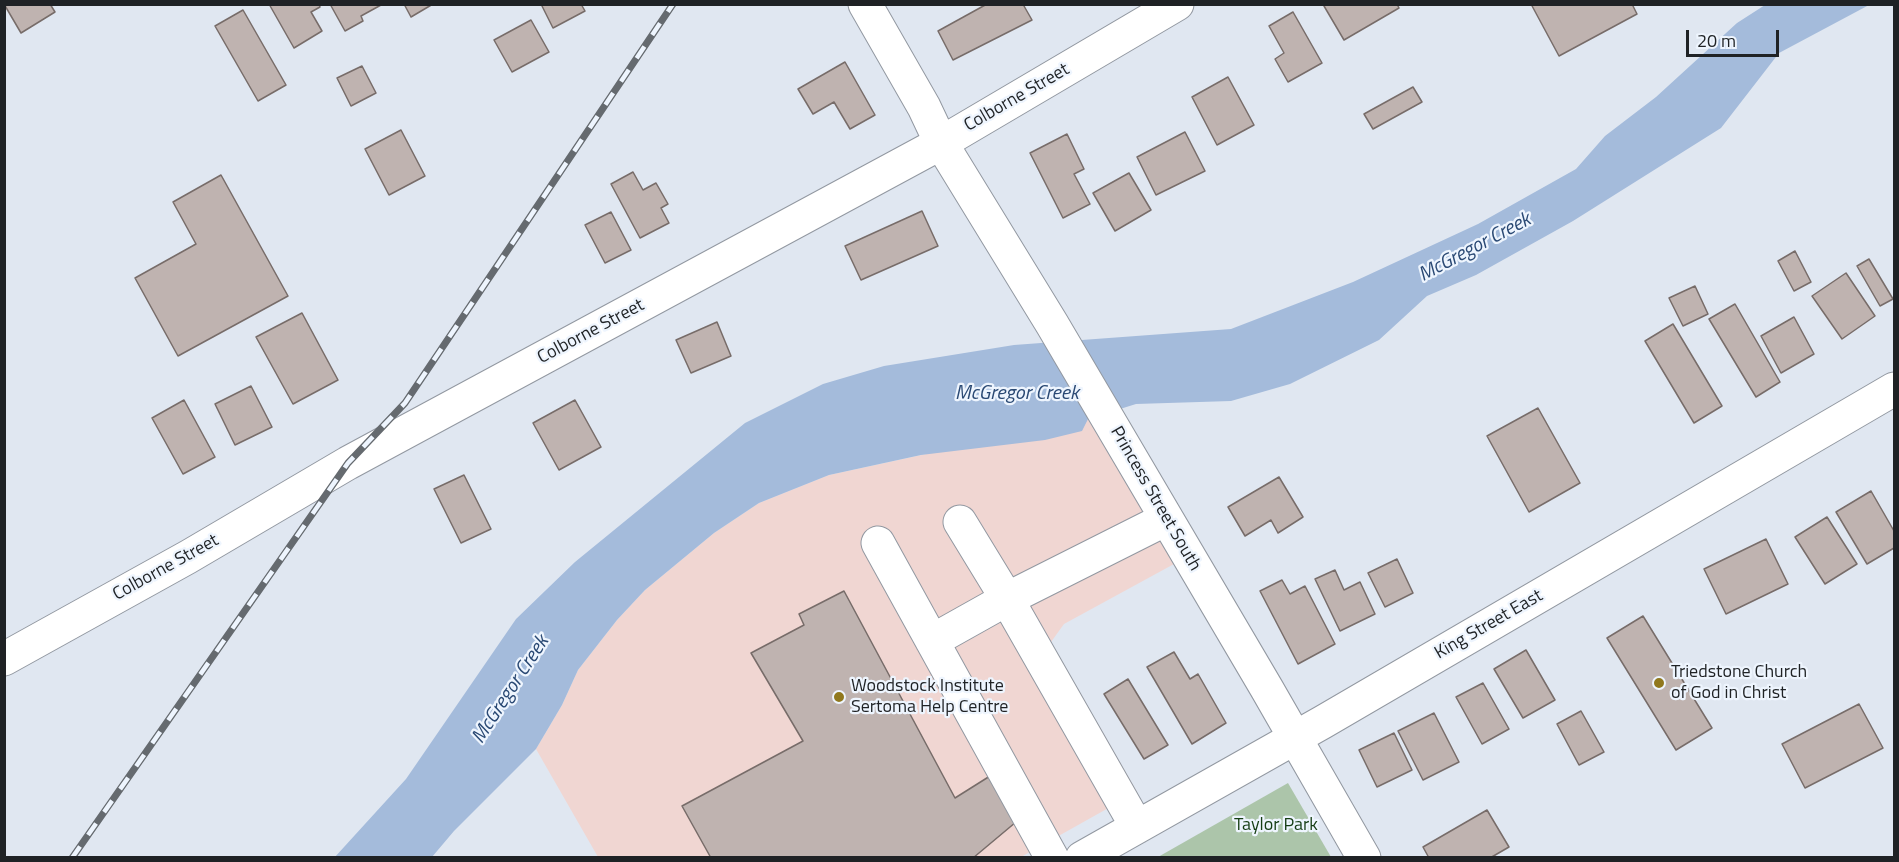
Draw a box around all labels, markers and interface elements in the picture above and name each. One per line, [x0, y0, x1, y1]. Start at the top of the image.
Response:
scale bar [1689, 18, 1782, 56]
text: 20 m [1697, 27, 1736, 54]
street label: Colborne Street [961, 59, 1073, 137]
water label: McGregor Creek [1415, 208, 1535, 288]
street label: Colborne Street [534, 295, 648, 369]
water label: McGregor Creek [955, 382, 1079, 406]
street label: Princess Street South [1105, 423, 1205, 575]
street label: Colborne Street [109, 530, 223, 606]
street label: King Street East [1431, 585, 1547, 665]
water label: McGregor Creek [467, 632, 555, 748]
place label: Triedstone Church of God in Christ [1671, 662, 1807, 704]
place label: Woodstock Institute Sertoma Help Centre [851, 676, 1008, 718]
marker: Triedstone Church of God in Christ [1652, 676, 1666, 690]
marker: Woodstock Institute Sertoma Help Centre [832, 690, 846, 704]
park label: Taylor Park [1234, 815, 1318, 837]

